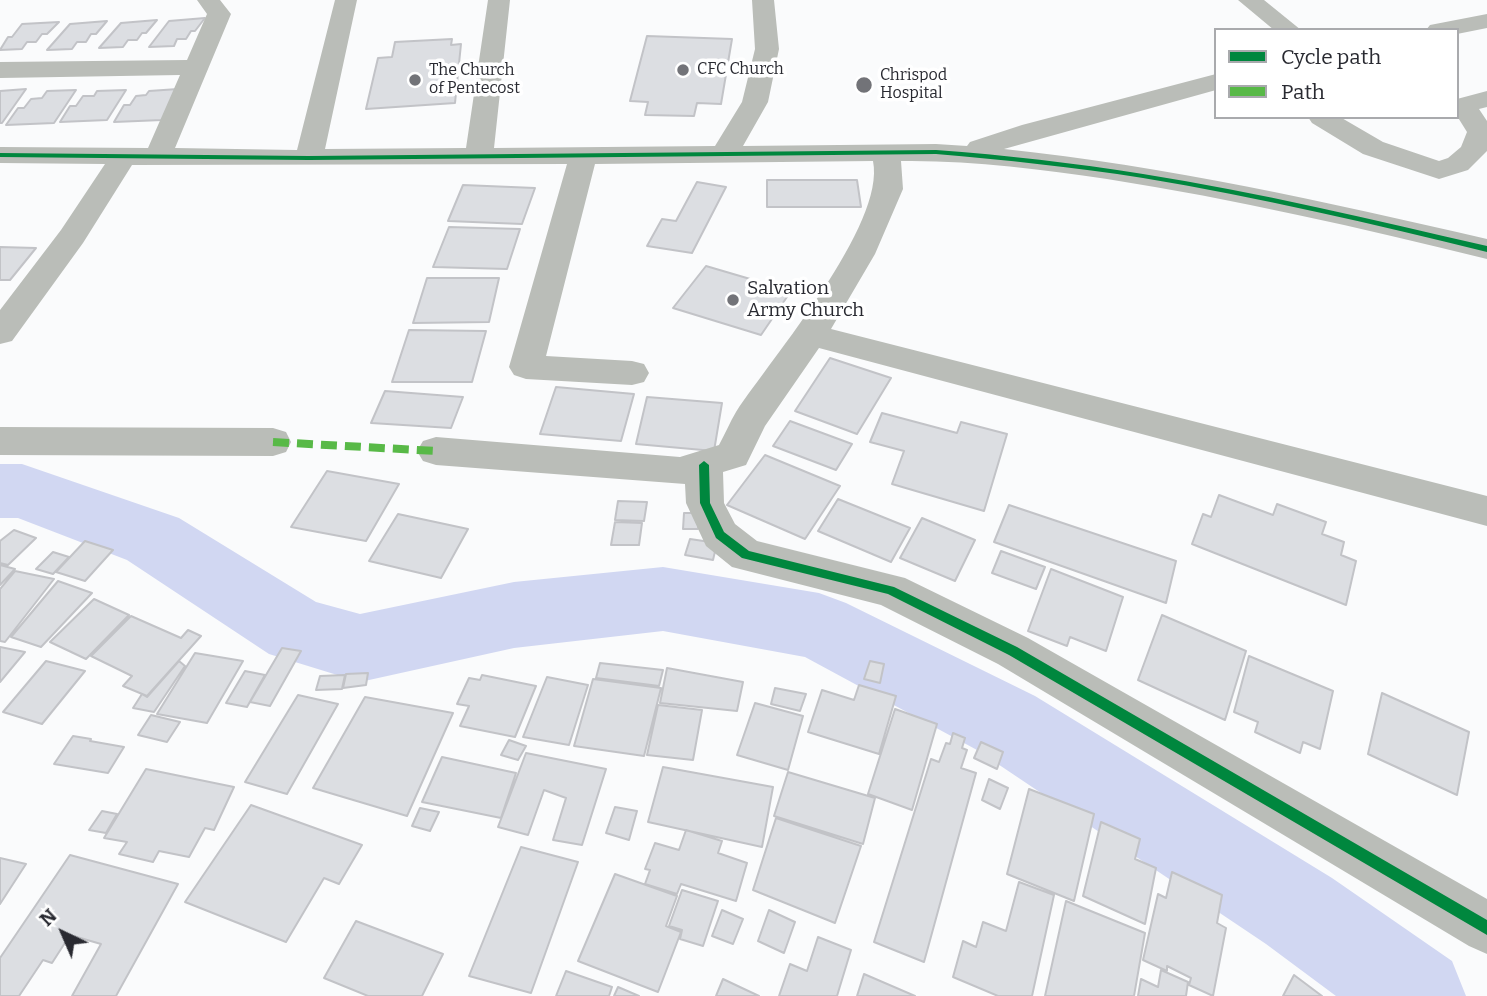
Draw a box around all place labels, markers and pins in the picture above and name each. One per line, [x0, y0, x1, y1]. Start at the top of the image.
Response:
place label: CFC Church [697, 60, 784, 80]
place label: The Church of Pentecost [429, 61, 520, 99]
marker: CFC Church [675, 62, 691, 78]
place label: Chrispod Hospital [880, 66, 947, 104]
marker: The Church of Pentecost [407, 72, 423, 88]
marker: Chrispod Hospital [854, 75, 874, 95]
place label: Salvation Army Church [747, 278, 864, 322]
marker: Salvation Army Church [725, 292, 741, 308]

